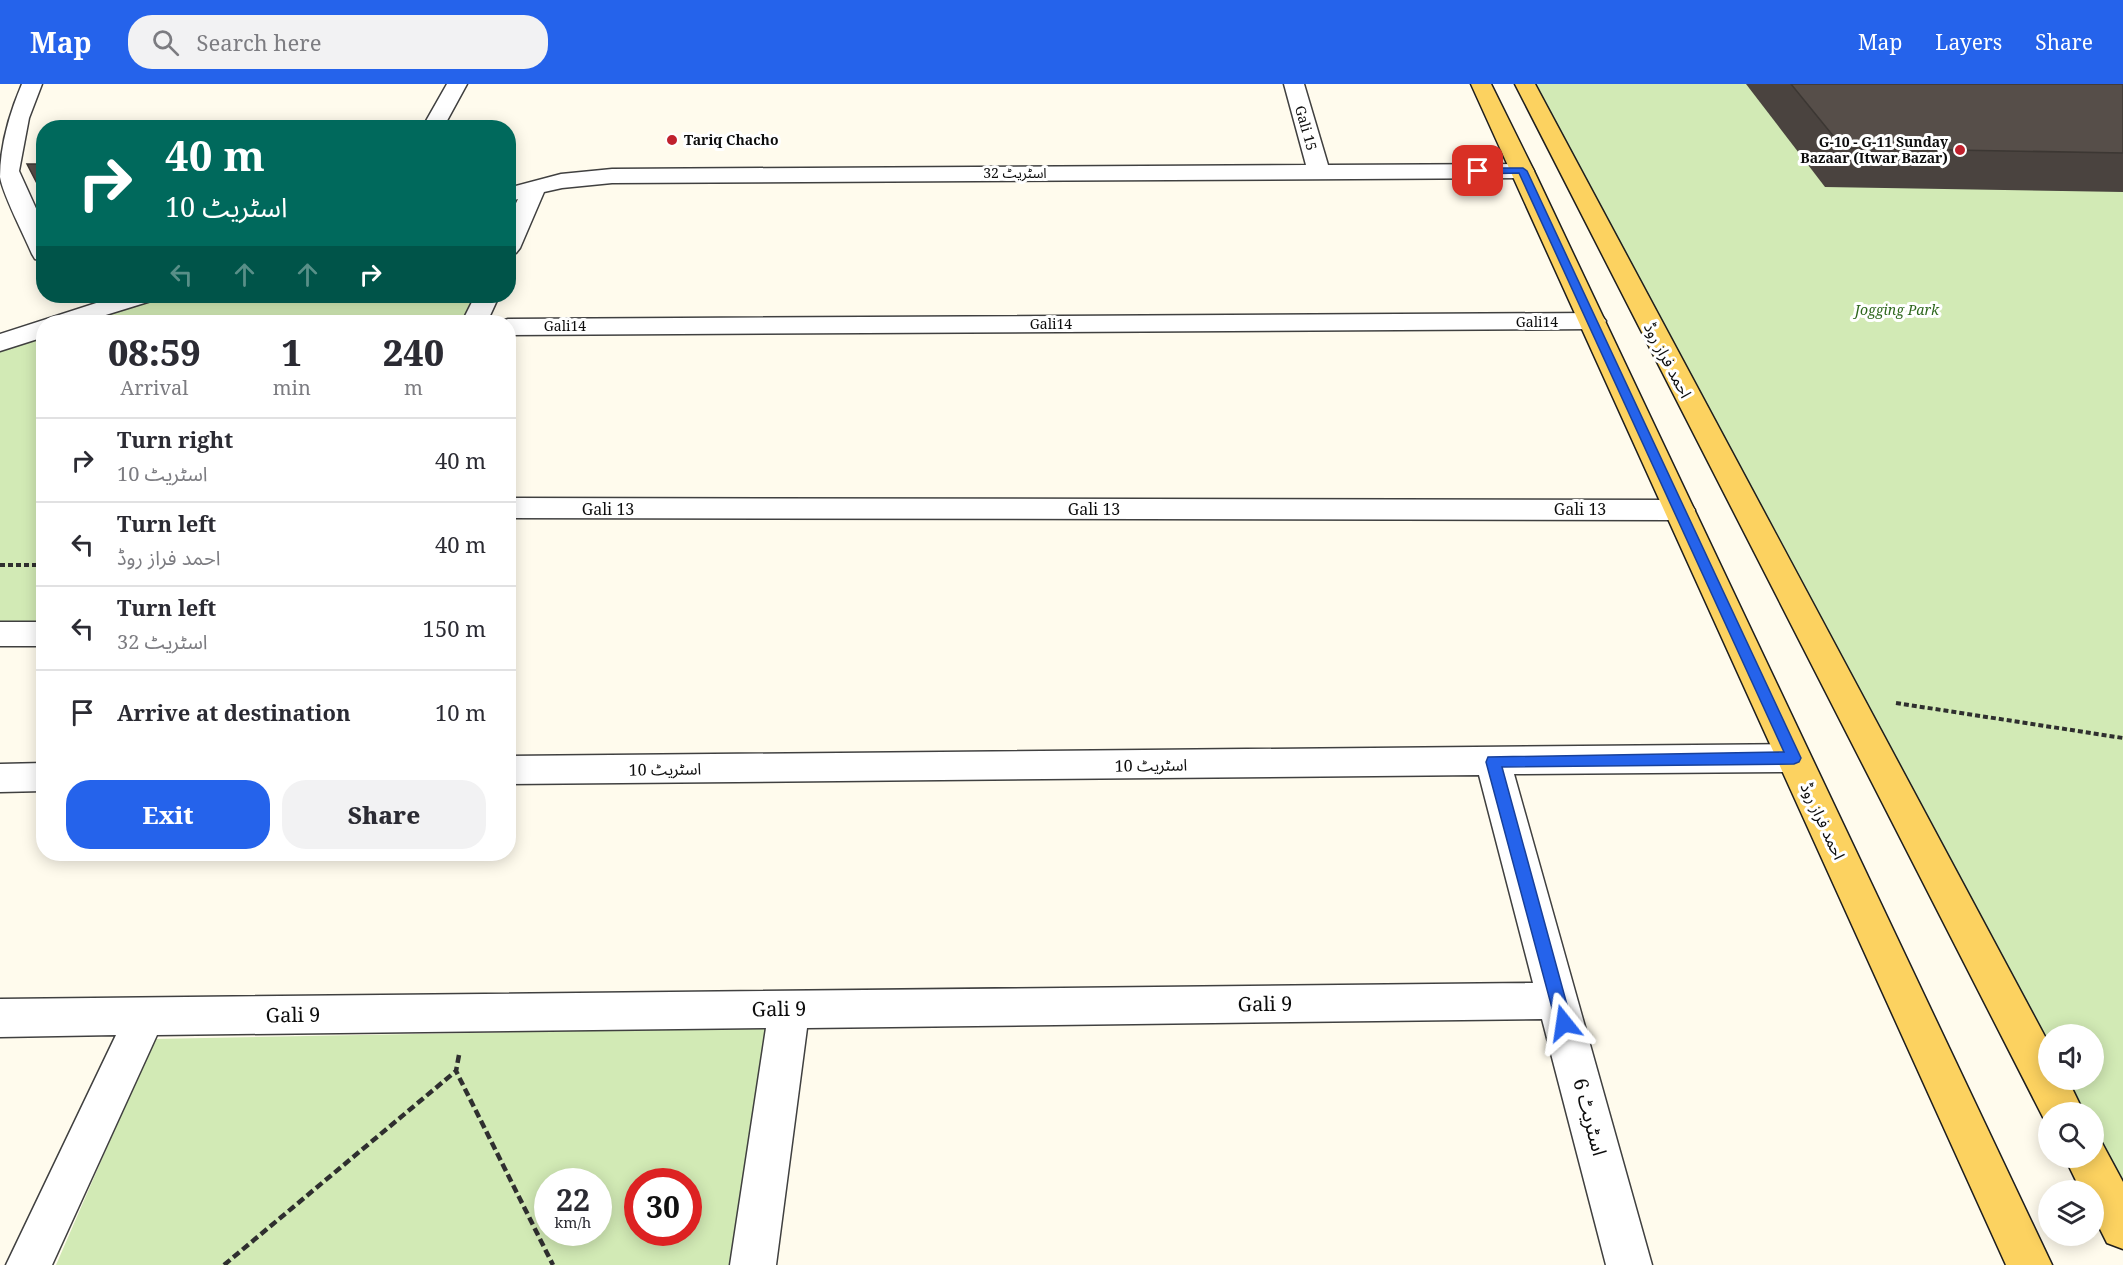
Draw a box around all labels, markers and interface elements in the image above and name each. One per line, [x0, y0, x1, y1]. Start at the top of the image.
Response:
search box [128, 15, 548, 69]
text: Map [30, 23, 92, 61]
icon: search [149, 26, 182, 59]
text: Search here [197, 27, 321, 57]
text: Map [1858, 28, 1902, 56]
text: Layers [1935, 28, 2002, 56]
text: Share [2035, 28, 2093, 56]
street label: Gali 15 [1291, 103, 1322, 153]
text: 40 m [165, 126, 265, 183]
place label: Tariq Chacho [684, 130, 779, 149]
place label: G-10 - G-11 Sunday Bazaar (Itwar Bazar) [1800, 132, 1949, 167]
marker: Tariq Chacho [665, 133, 679, 147]
marker: G-10 - G-11 Sunday Bazaar (Itwar Bazar) [1953, 143, 1967, 157]
icon: right [66, 144, 144, 222]
pin [1452, 145, 1503, 196]
icon: arrive [1461, 154, 1494, 187]
street label: اسٹریٹ 32 [983, 163, 1047, 182]
text: اسٹریٹ 10 [165, 188, 287, 225]
icon: left [165, 258, 198, 291]
icon: ahead [228, 258, 261, 291]
icon: ahead [291, 258, 324, 291]
icon: right [354, 258, 387, 291]
park label: Jogging Park [1852, 300, 1940, 319]
street label: Gali14 [1516, 312, 1558, 331]
street label: Gali14 [1030, 314, 1072, 333]
street label: Gali14 [544, 316, 586, 335]
street label: احمد فراز روڈ [1639, 318, 1697, 402]
text: 08:59 [108, 328, 201, 377]
text: 1 [282, 328, 302, 377]
text: 240 [383, 328, 444, 377]
text: Arrival [120, 374, 189, 401]
text: min [273, 374, 311, 401]
text: m [404, 374, 423, 401]
text: Turn right [117, 424, 233, 454]
icon: right [66, 444, 99, 477]
text: 40 m [435, 445, 486, 475]
text: اسٹریٹ 10 [117, 460, 208, 487]
street label: Gali 13 [582, 498, 634, 520]
street label: Gali 13 [1068, 498, 1120, 520]
street label: Gali 13 [1554, 498, 1606, 520]
text: Turn left [117, 508, 216, 538]
icon: left [66, 528, 99, 561]
text: 40 m [435, 529, 486, 559]
text: احمد فراز روڈ [117, 544, 220, 571]
text: Turn left [117, 592, 216, 622]
icon: left [66, 612, 99, 645]
text: 150 m [423, 613, 486, 643]
text: اسٹریٹ 32 [117, 628, 208, 655]
icon: arrive [66, 696, 99, 729]
text: Arrive at destination [117, 697, 351, 727]
text: 10 m [435, 697, 486, 727]
street label: اسٹریٹ 10 [1115, 753, 1187, 777]
street label: اسٹریٹ 10 [629, 757, 701, 781]
street label: احمد فراز روڈ [1796, 779, 1850, 863]
button: Exit [66, 780, 270, 849]
button: Share [282, 780, 486, 849]
street label: Gali 9 [1237, 990, 1292, 1017]
position arrow [1532, 991, 1596, 1055]
street label: Gali 9 [751, 995, 806, 1022]
street label: Gali 9 [265, 1001, 320, 1028]
map controls [2038, 1024, 2104, 1246]
button: sound [2038, 1024, 2104, 1090]
street label: اسٹریٹ 6 [1567, 1075, 1614, 1159]
button: search [2038, 1102, 2104, 1168]
speed limit sign: 30 [624, 1168, 702, 1246]
text: 22 [556, 1179, 590, 1220]
button: layers [2038, 1180, 2104, 1246]
text: km/h [555, 1212, 591, 1232]

